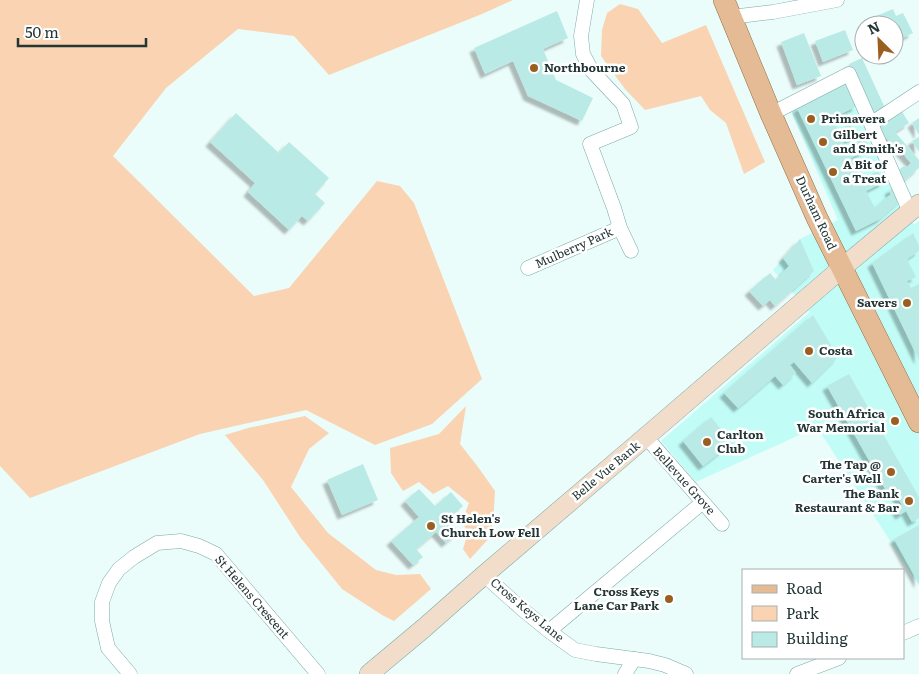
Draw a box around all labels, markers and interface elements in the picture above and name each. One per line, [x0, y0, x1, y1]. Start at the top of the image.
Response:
scale bar [18, 15, 145, 47]
north arrow [854, 15, 904, 65]
text: N [864, 16, 883, 39]
text: 50 m [25, 20, 59, 43]
place label: Northbourne [544, 58, 626, 76]
marker: Northbourne [528, 62, 540, 74]
place label: Primavera [821, 109, 885, 127]
marker: Primavera [805, 113, 817, 125]
place label: Gilbert and Smith's [833, 125, 903, 157]
marker: Gilbert and Smith's [817, 136, 829, 148]
place label: A Bit of a Treat [843, 155, 889, 187]
marker: A Bit of a Treat [827, 166, 839, 178]
street label: Durham Road [792, 173, 842, 253]
street label: Mulberry Park [532, 222, 616, 272]
place label: Savers [857, 293, 897, 311]
marker: Savers [901, 297, 913, 309]
place label: Costa [819, 341, 853, 359]
marker: Costa [803, 345, 815, 357]
place label: South Africa War Memorial [797, 404, 886, 436]
marker: South Africa War Memorial [889, 415, 901, 427]
place label: Carlton Club [717, 425, 764, 457]
street label: Belle Vue Bank [567, 436, 644, 504]
marker: Carlton Club [701, 436, 713, 448]
street label: Bellevue Grove [649, 442, 720, 518]
place label: The Tap @ Carter's Well [802, 455, 882, 487]
marker: The Tap @ Carter's Well [885, 466, 897, 478]
place label: The Bank Restaurant & Bar [795, 484, 900, 516]
marker: The Bank Restaurant & Bar [903, 495, 915, 507]
place label: St Helen's Church Low Fell [441, 509, 541, 541]
marker: St Helen's Church Low Fell [425, 520, 437, 532]
street label: St Helens Crescent [211, 550, 294, 642]
legend [742, 569, 904, 659]
street label: Cross Keys Lane [487, 573, 568, 646]
text: Road [786, 576, 822, 599]
place label: Cross Keys Lane Car Park [574, 582, 660, 614]
marker: Cross Keys Lane Car Park [663, 593, 675, 605]
text: Park [786, 601, 820, 624]
text: Building [786, 626, 848, 649]

